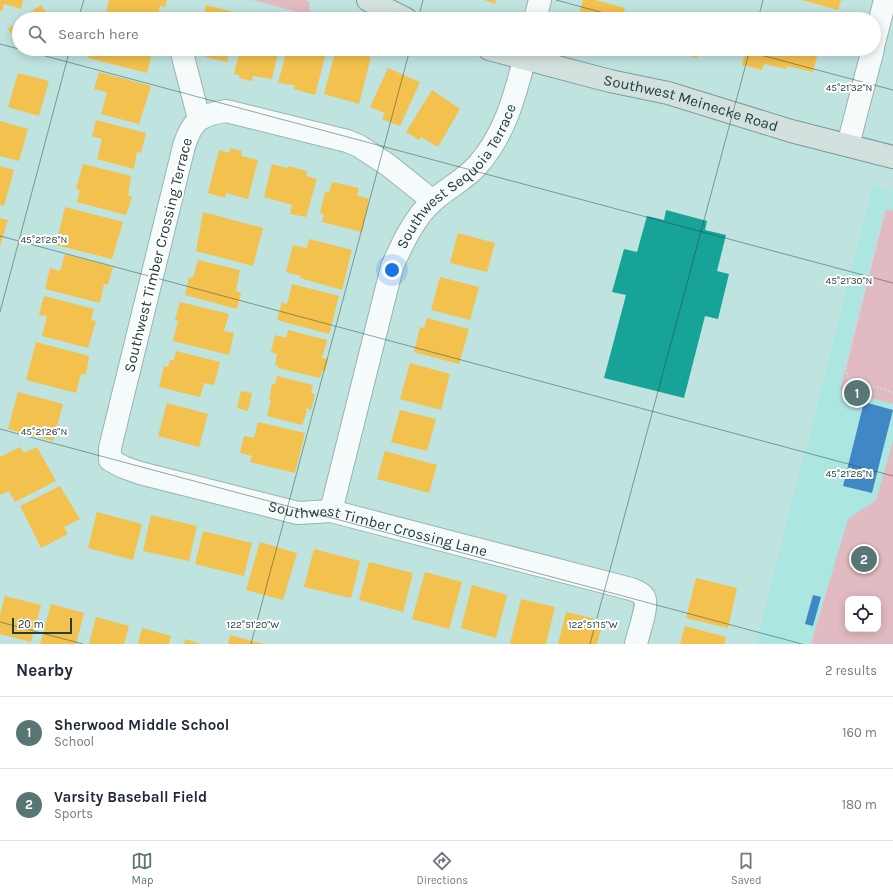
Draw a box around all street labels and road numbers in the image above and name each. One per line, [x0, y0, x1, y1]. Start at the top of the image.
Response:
street label: Southwest Meinecke Road [602, 71, 780, 135]
street label: Southwest Sequoia Terrace [393, 101, 520, 252]
street label: Southwest Timber Crossing Terrace [120, 136, 196, 374]
street label: Southwest Timber Crossing Lane [266, 497, 489, 560]

